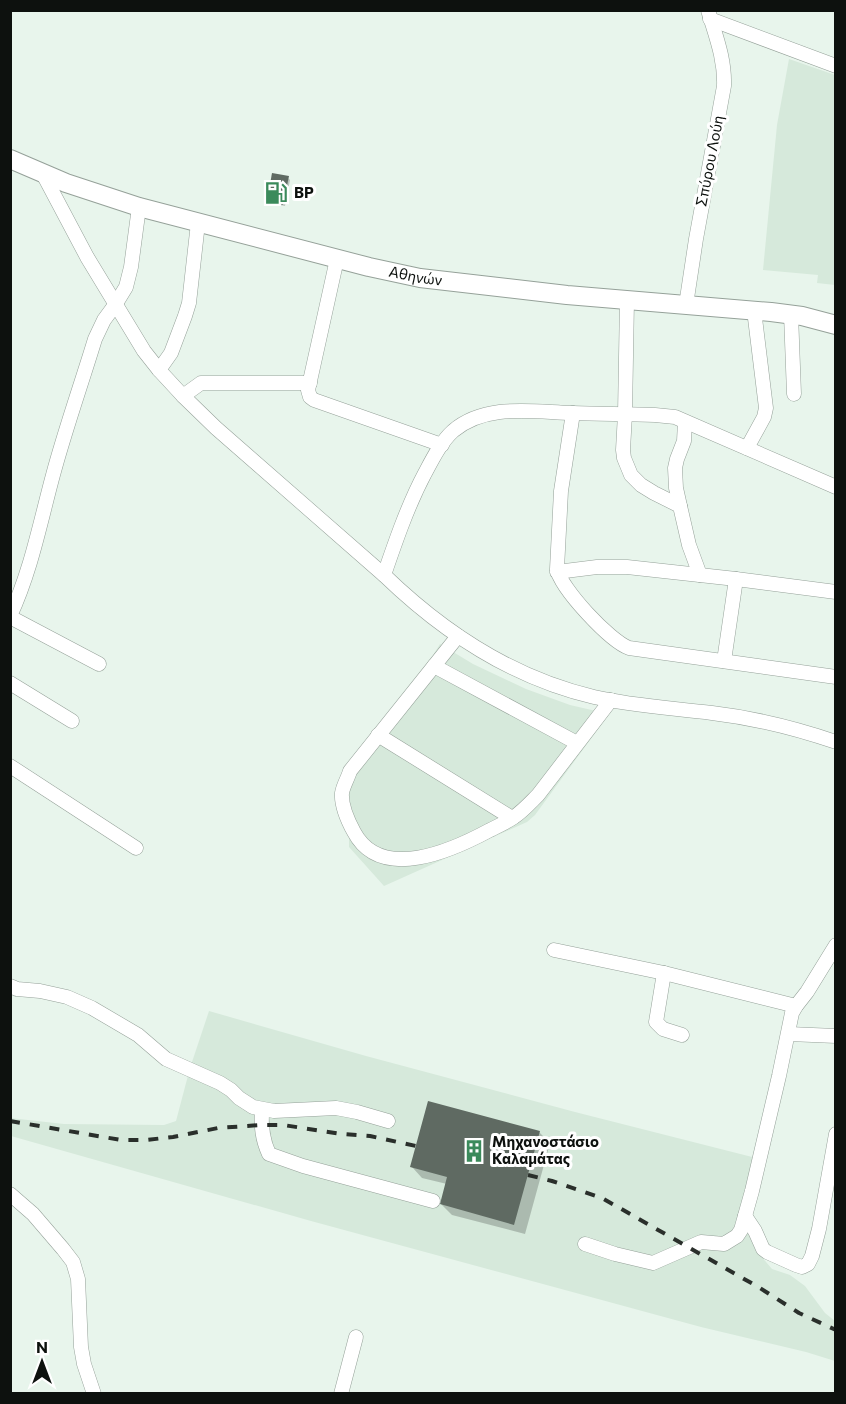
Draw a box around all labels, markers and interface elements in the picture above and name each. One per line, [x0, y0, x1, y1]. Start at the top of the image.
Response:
street label: Σπύρου Λούη [691, 114, 727, 208]
fuel station icon: BP [263, 180, 289, 206]
place label: BP [294, 183, 314, 201]
street label: Αθηνών [387, 262, 444, 289]
place label: Μηχανοστάσιο Καλαμάτας [492, 1132, 599, 1167]
building icon: Μηχανοστάσιο Καλαμάτας [461, 1138, 487, 1164]
north arrow [12, 1332, 72, 1392]
text: N [36, 1337, 48, 1356]

